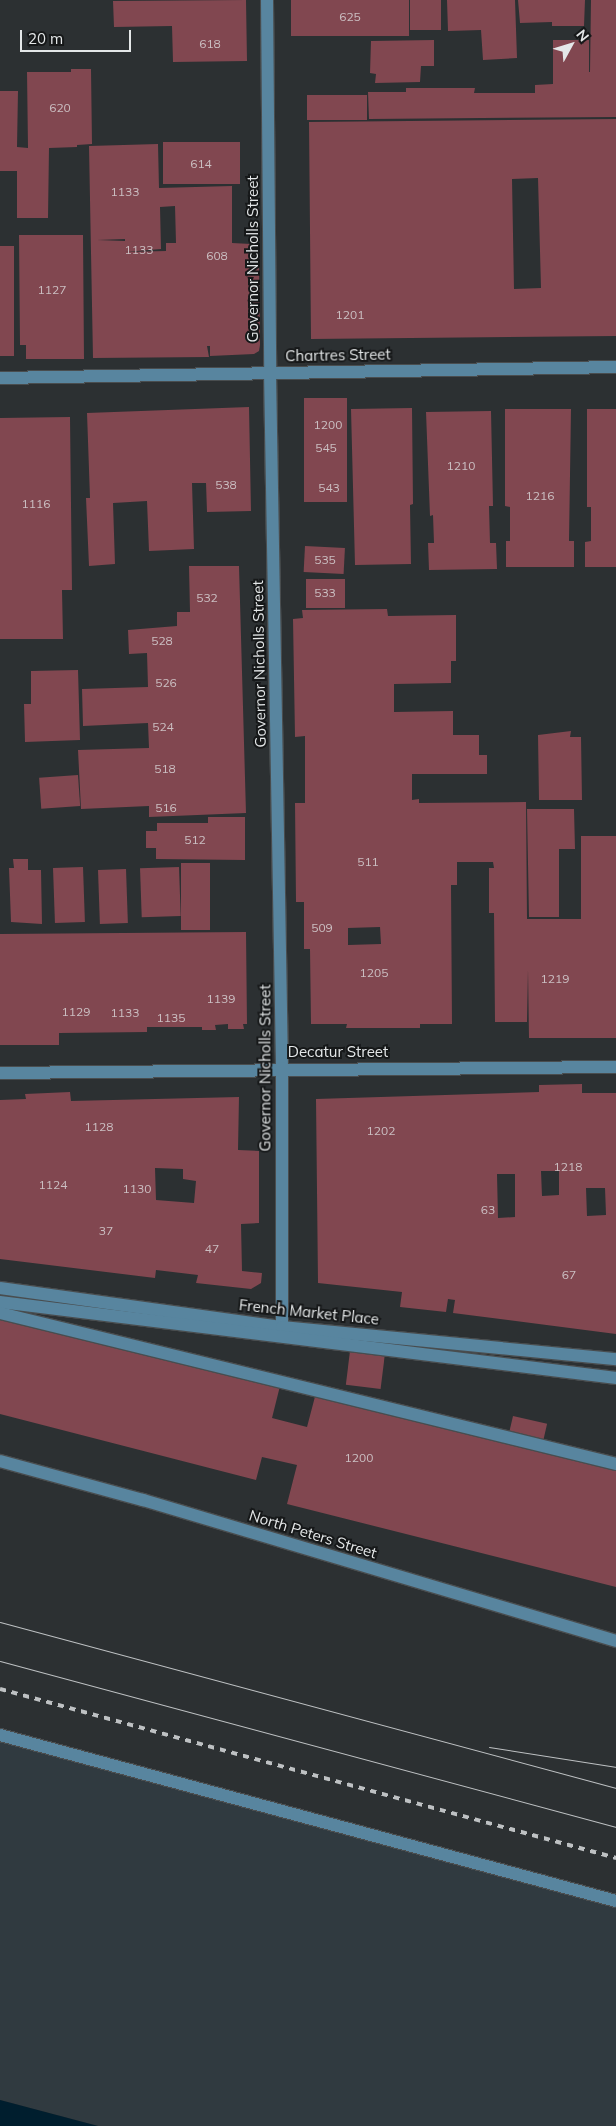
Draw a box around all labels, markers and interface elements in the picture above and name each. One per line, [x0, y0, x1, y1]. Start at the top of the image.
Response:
house number: 625 [339, 10, 361, 24]
scale bar [22, 20, 134, 52]
north arrow [546, 20, 596, 70]
text: N [572, 26, 593, 45]
text: 20 m [28, 29, 63, 48]
house number: 618 [199, 37, 221, 51]
house number: 620 [49, 101, 71, 115]
house number: 614 [190, 157, 212, 171]
street label: Governor Nicholls Street [244, 175, 262, 343]
house number: 1133 [111, 185, 139, 199]
house number: 1133 [125, 243, 153, 257]
house number: 608 [206, 249, 228, 263]
house number: 1127 [38, 283, 66, 297]
house number: 1201 [336, 308, 364, 322]
street label: Chartres Street [285, 345, 391, 365]
house number: 1200 [314, 418, 342, 432]
house number: 545 [315, 441, 337, 455]
house number: 1210 [447, 459, 475, 473]
house number: 538 [215, 478, 237, 492]
house number: 543 [318, 481, 340, 495]
house number: 1216 [526, 489, 554, 503]
house number: 1116 [22, 497, 50, 511]
house number: 535 [314, 553, 336, 567]
street label: Governor Nicholls Street [249, 580, 269, 748]
house number: 533 [314, 586, 336, 600]
house number: 532 [196, 591, 218, 605]
house number: 528 [151, 634, 173, 648]
house number: 526 [155, 676, 177, 690]
house number: 524 [152, 720, 174, 734]
house number: 518 [154, 762, 176, 776]
house number: 516 [155, 801, 177, 815]
house number: 512 [184, 833, 206, 847]
house number: 511 [357, 855, 379, 869]
house number: 509 [311, 921, 333, 935]
house number: 1205 [360, 966, 388, 980]
house number: 1219 [541, 972, 569, 986]
street label: Governor Nicholls Street [256, 984, 274, 1152]
house number: 1139 [207, 992, 235, 1006]
house number: 1129 [62, 1005, 90, 1019]
house number: 1133 [111, 1006, 139, 1020]
house number: 1135 [157, 1011, 185, 1025]
street label: Decatur Street [288, 1043, 388, 1061]
house number: 1128 [85, 1120, 113, 1134]
house number: 1202 [367, 1124, 395, 1138]
house number: 1218 [554, 1160, 582, 1174]
house number: 1124 [39, 1178, 67, 1192]
house number: 1130 [123, 1182, 151, 1196]
house number: 63 [481, 1203, 495, 1217]
house number: 37 [99, 1224, 113, 1238]
house number: 47 [205, 1242, 219, 1256]
house number: 67 [562, 1268, 576, 1282]
street label: French Market Place [238, 1296, 380, 1328]
house number: 1200 [345, 1451, 373, 1465]
street label: North Peters Street [247, 1506, 379, 1562]

